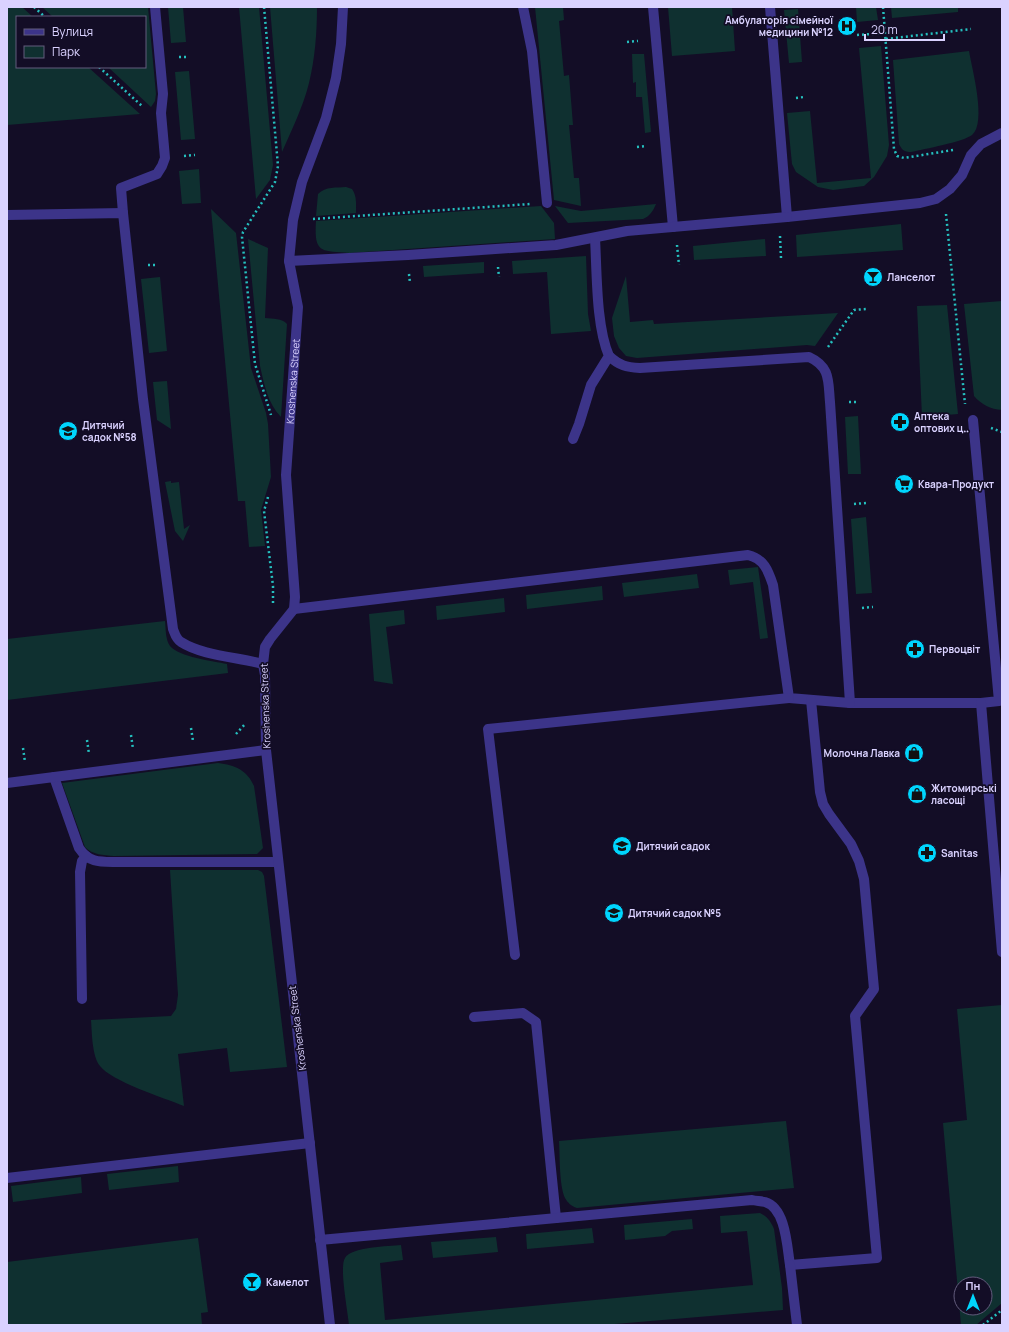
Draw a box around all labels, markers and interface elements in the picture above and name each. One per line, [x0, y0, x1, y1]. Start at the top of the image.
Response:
place label: Амбулаторія сімейної медицини №12 [725, 13, 833, 39]
hospital icon: Амбулаторія сімейної медицини №12 [836, 15, 858, 37]
legend [16, 16, 146, 68]
scale bar [865, 16, 944, 42]
text: 20 m [871, 21, 898, 38]
text: Вулиця [52, 23, 93, 40]
text: Парк [52, 43, 81, 60]
bar icon: Ланселот [862, 266, 884, 288]
place label: Ланселот [887, 270, 936, 284]
street label: Kroshenska Street [283, 338, 303, 424]
place label: Аптека оптових ц‥ [914, 409, 969, 435]
pharmacy icon: Аптека оптових ц‥ [889, 411, 911, 433]
place label: Дитячий садок №58 [82, 418, 137, 444]
school or university icon: Дитячий садок №58 [57, 420, 79, 442]
supermarket icon: Квара-Продукт [893, 473, 915, 495]
place label: Квара-Продукт [918, 477, 995, 491]
pharmacy icon: Первоцвіт [904, 638, 926, 660]
place label: Первоцвіт [929, 642, 981, 656]
street label: Kroshenska Street [257, 663, 273, 749]
shop icon: Молочна Лавка [903, 742, 925, 764]
place label: Молочна Лавка [824, 746, 900, 760]
place label: Житомирські ласощі [931, 781, 997, 807]
shop icon: Житомирські ласощі [906, 783, 928, 805]
school or university icon: Дитячий садок [611, 835, 633, 857]
place label: Дитячий садок [636, 839, 710, 853]
pharmacy icon: Sanitas [916, 842, 938, 864]
place label: Sanitas [941, 846, 978, 860]
school or university icon: Дитячий садок №5 [603, 902, 625, 924]
place label: Дитячий садок №5 [628, 906, 721, 920]
street label: Kroshenska Street [285, 985, 309, 1071]
bar icon: Камелот [241, 1271, 263, 1293]
place label: Камелот [266, 1275, 310, 1289]
north arrow [953, 1276, 993, 1316]
text: Пн [966, 1278, 981, 1293]

